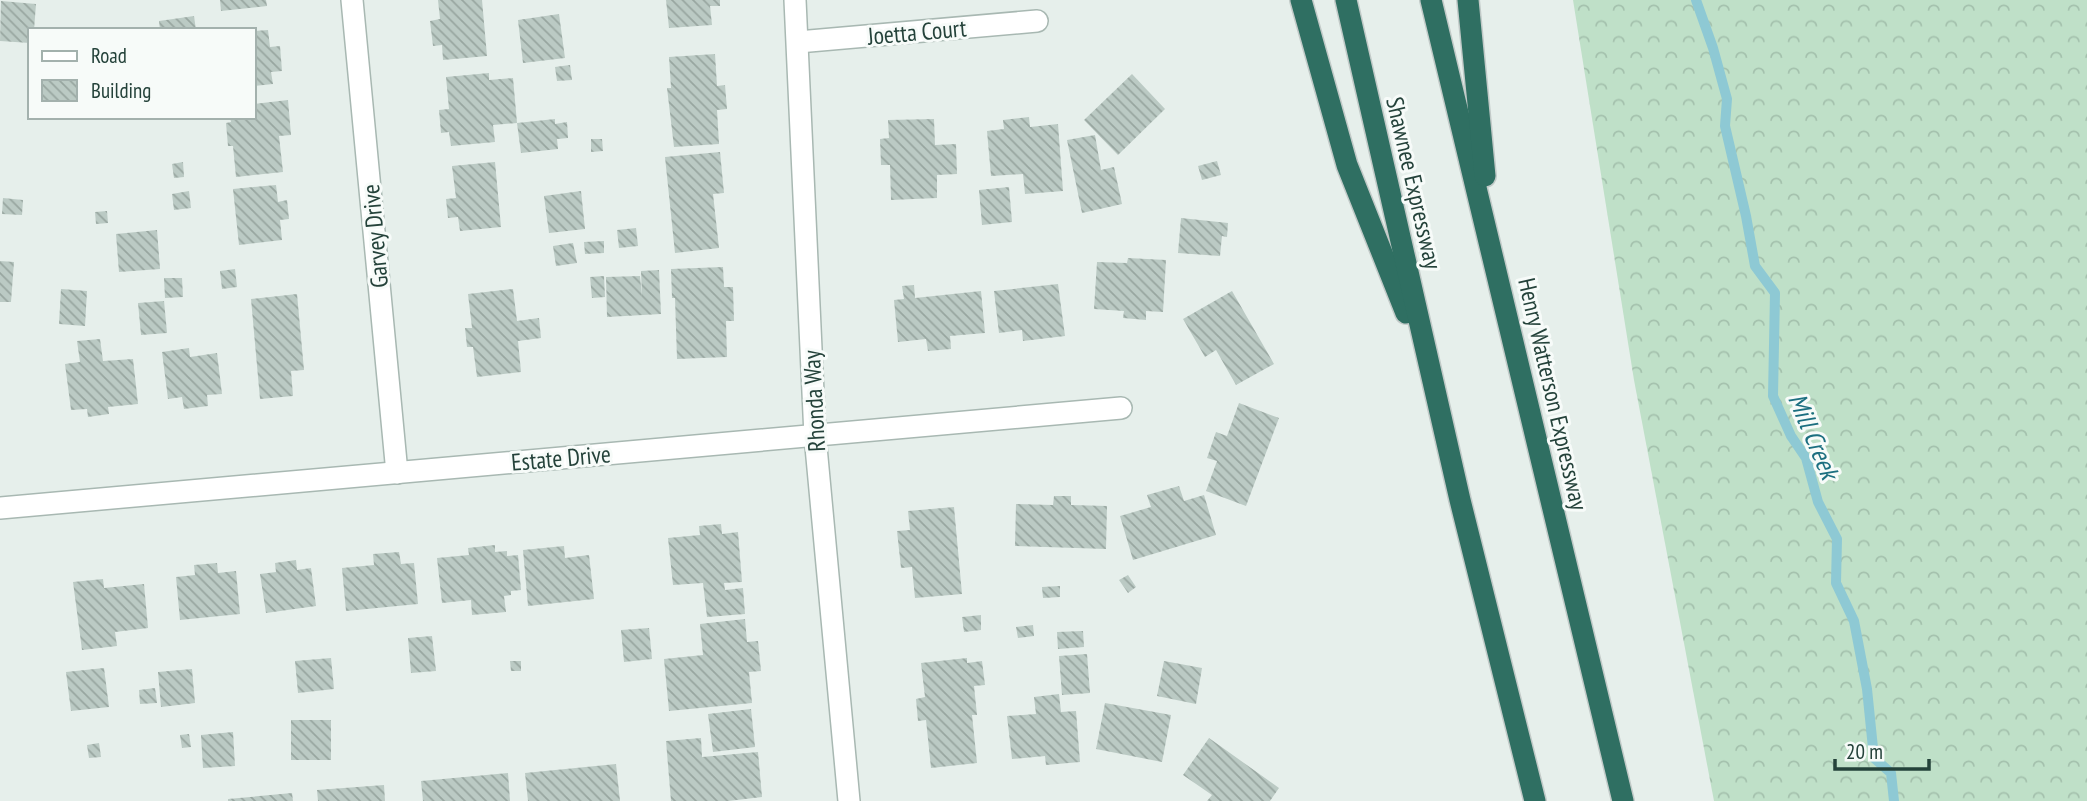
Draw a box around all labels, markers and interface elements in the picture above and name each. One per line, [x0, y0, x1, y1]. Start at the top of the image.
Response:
street label: Joetta Court [865, 12, 968, 52]
legend [28, 28, 256, 119]
text: Road [91, 42, 127, 69]
text: Building [91, 77, 151, 104]
street label: Shawnee Expressway [1379, 94, 1449, 272]
street label: Garvey Drive [355, 183, 395, 289]
street label: Henry Watterson Expressway [1511, 275, 1595, 513]
street label: Rhonda Way [796, 349, 832, 453]
water label: Mill Creek [1781, 388, 1848, 486]
street label: Estate Drive [510, 438, 612, 478]
scale bar [1835, 728, 1930, 772]
text: 20 m [1846, 738, 1883, 765]

